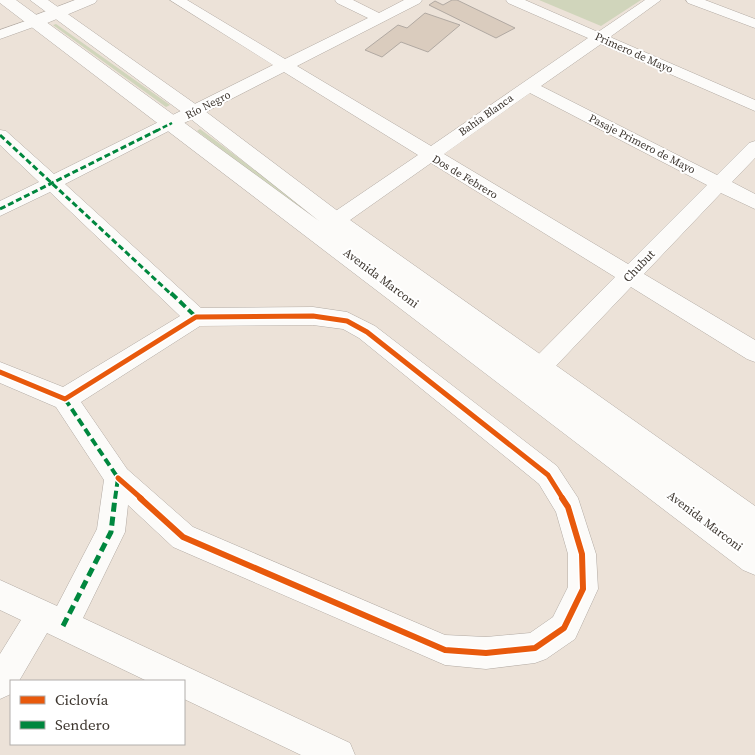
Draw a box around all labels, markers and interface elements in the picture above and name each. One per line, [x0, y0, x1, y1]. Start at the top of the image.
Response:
street label: Primero de Mayo [593, 29, 675, 77]
street label: Río Negro [183, 87, 233, 123]
street label: Bahía Blanca [456, 90, 517, 139]
street label: Pasaje Primero de Mayo [586, 111, 698, 177]
street label: Dos de Febrero [429, 151, 501, 203]
street label: Avenida Marconi [340, 244, 422, 312]
street label: Chubut [620, 246, 659, 286]
street label: Avenida Marconi [664, 487, 746, 555]
legend [10, 680, 185, 745]
text: Ciclovía [55, 689, 109, 710]
text: Sendero [55, 714, 110, 735]

